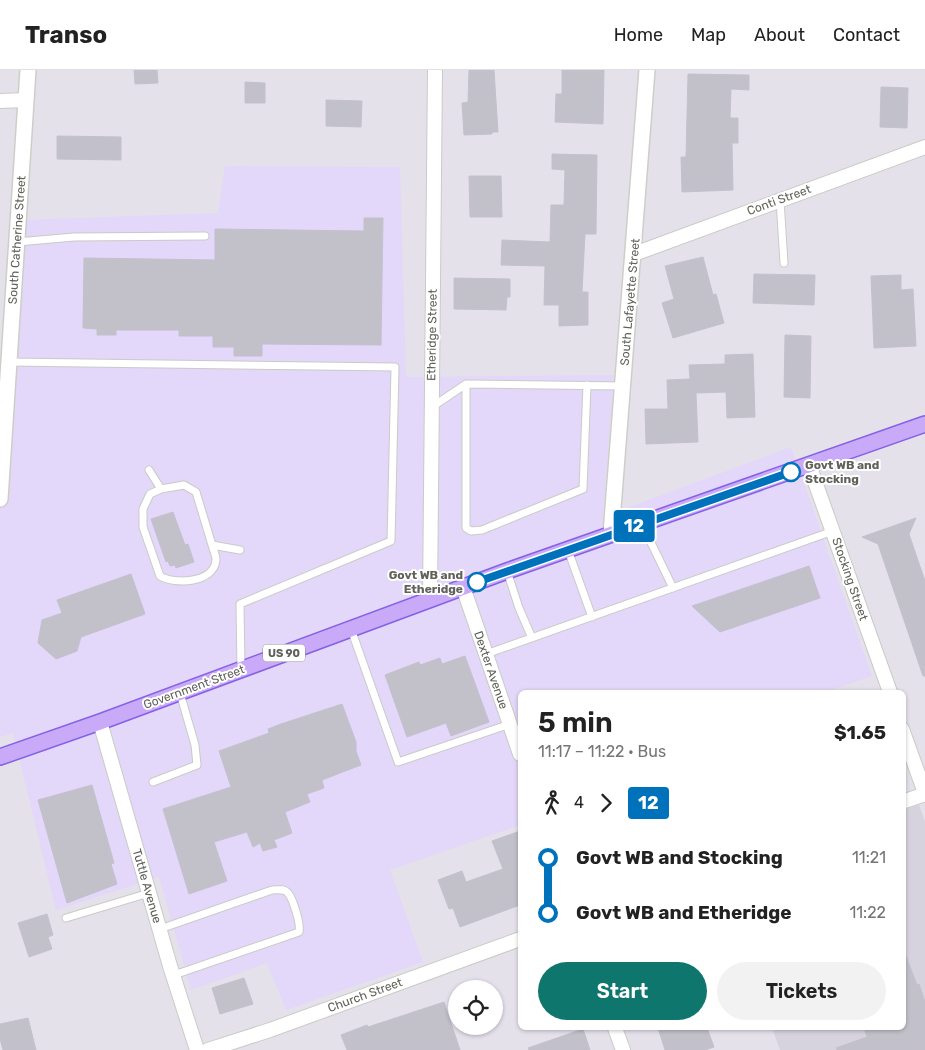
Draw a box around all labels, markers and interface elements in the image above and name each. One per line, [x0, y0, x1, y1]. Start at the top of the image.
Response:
text: Transo [25, 21, 107, 49]
text: Home [614, 24, 663, 46]
text: Map [691, 24, 726, 46]
text: About [754, 24, 805, 46]
text: Contact [833, 24, 900, 46]
street label: South Catherine Street [6, 175, 28, 305]
street label: Conti Street [745, 182, 813, 218]
street label: South Lafayette Street [617, 237, 643, 366]
street label: Etheridge Street [424, 289, 440, 381]
place label: Govt WB and Stocking [805, 458, 879, 486]
marker: Govt WB and Stocking [781, 462, 801, 482]
line badge: 12 [612, 510, 656, 542]
text: 12 [624, 515, 644, 537]
street label: Stocking Street [829, 536, 871, 623]
place label: Govt WB and Etheridge [389, 568, 463, 596]
marker: Govt WB and Etheridge [467, 572, 487, 592]
street label: Dexter Avenue [471, 629, 511, 711]
road number: US 90 [263, 644, 305, 662]
street label: Government Street [141, 662, 247, 712]
text: 5 min [538, 706, 613, 739]
text: $1.65 [834, 721, 886, 744]
text: 11:17 – 11:22 · Bus [538, 742, 666, 761]
icon: walk [538, 789, 566, 817]
icon: forward [592, 789, 620, 817]
text: 12 [638, 792, 659, 814]
text: 4 [574, 793, 584, 812]
text: Govt WB and Stocking [576, 846, 783, 869]
street label: Tuttle Avenue [130, 847, 164, 925]
text: 11:21 [852, 848, 886, 867]
text: Govt WB and Etheridge [576, 901, 792, 924]
text: 11:22 [849, 903, 886, 922]
button: Start [538, 962, 707, 1020]
button: Tickets [717, 962, 886, 1020]
street label: Church Street [326, 975, 405, 1015]
map controls [448, 980, 503, 1035]
button: locate [448, 980, 503, 1035]

